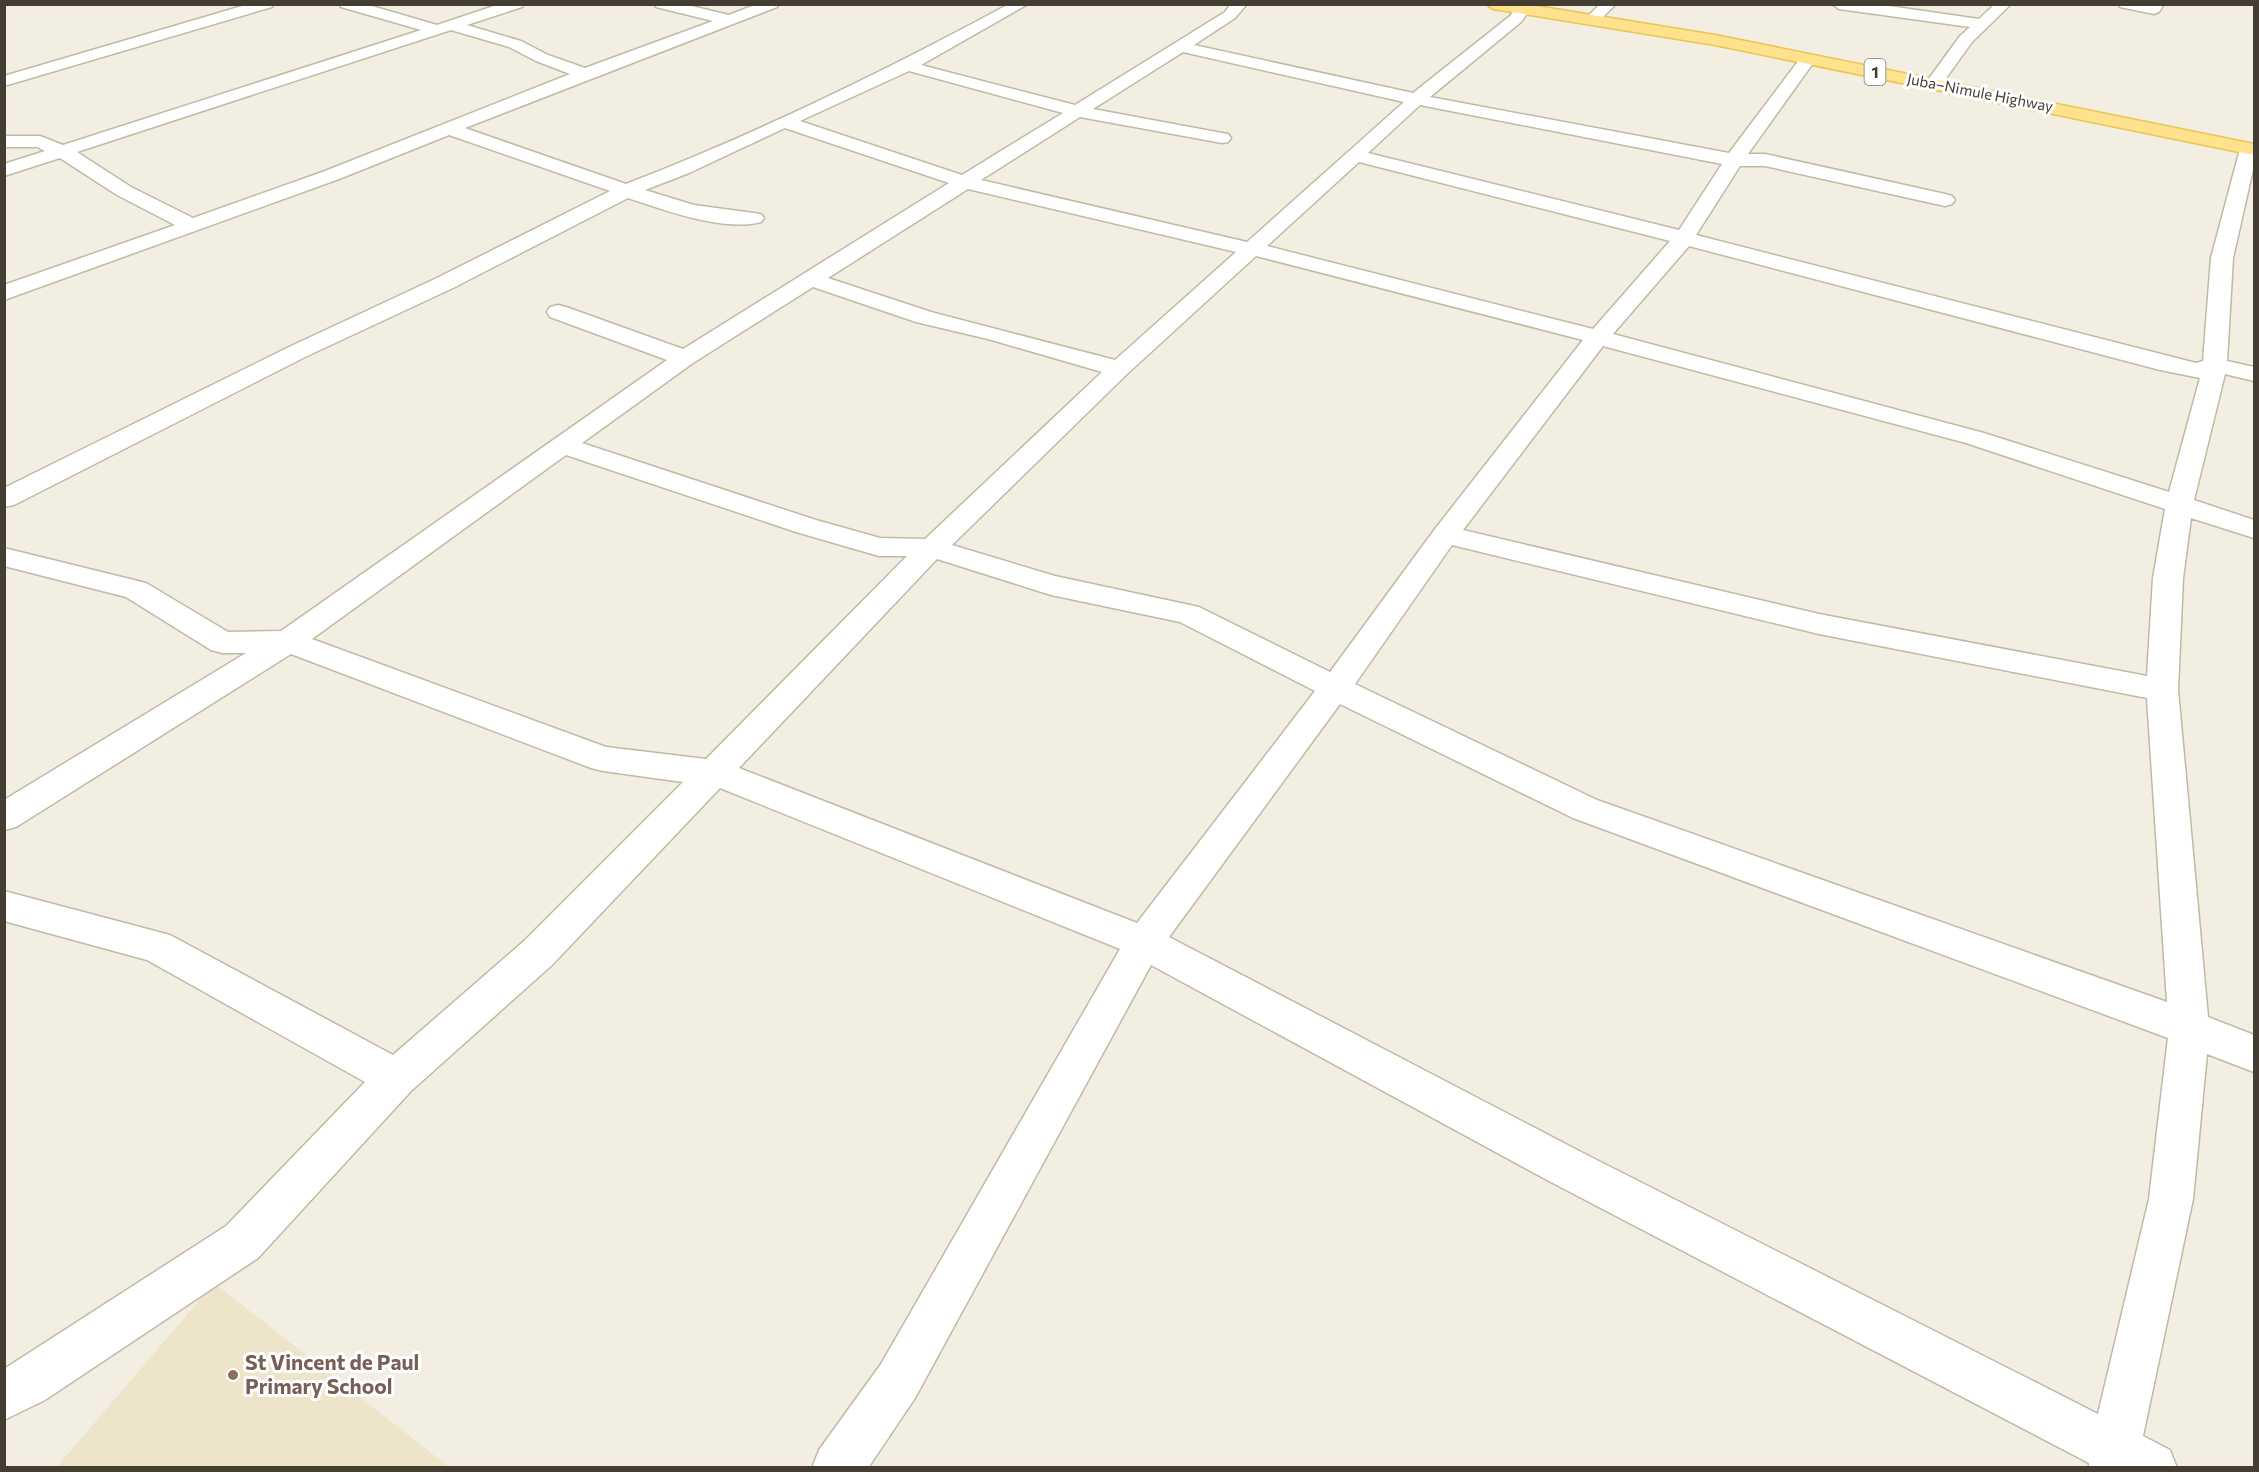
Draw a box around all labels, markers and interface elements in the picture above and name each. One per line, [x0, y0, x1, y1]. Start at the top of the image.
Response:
road number: 1 [1864, 59, 1886, 85]
street label: Juba–Nimule Highway [1906, 69, 2055, 115]
place label: St Vincent de Paul Primary School [245, 1349, 419, 1398]
marker: St Vincent de Paul Primary School [226, 1368, 240, 1382]

